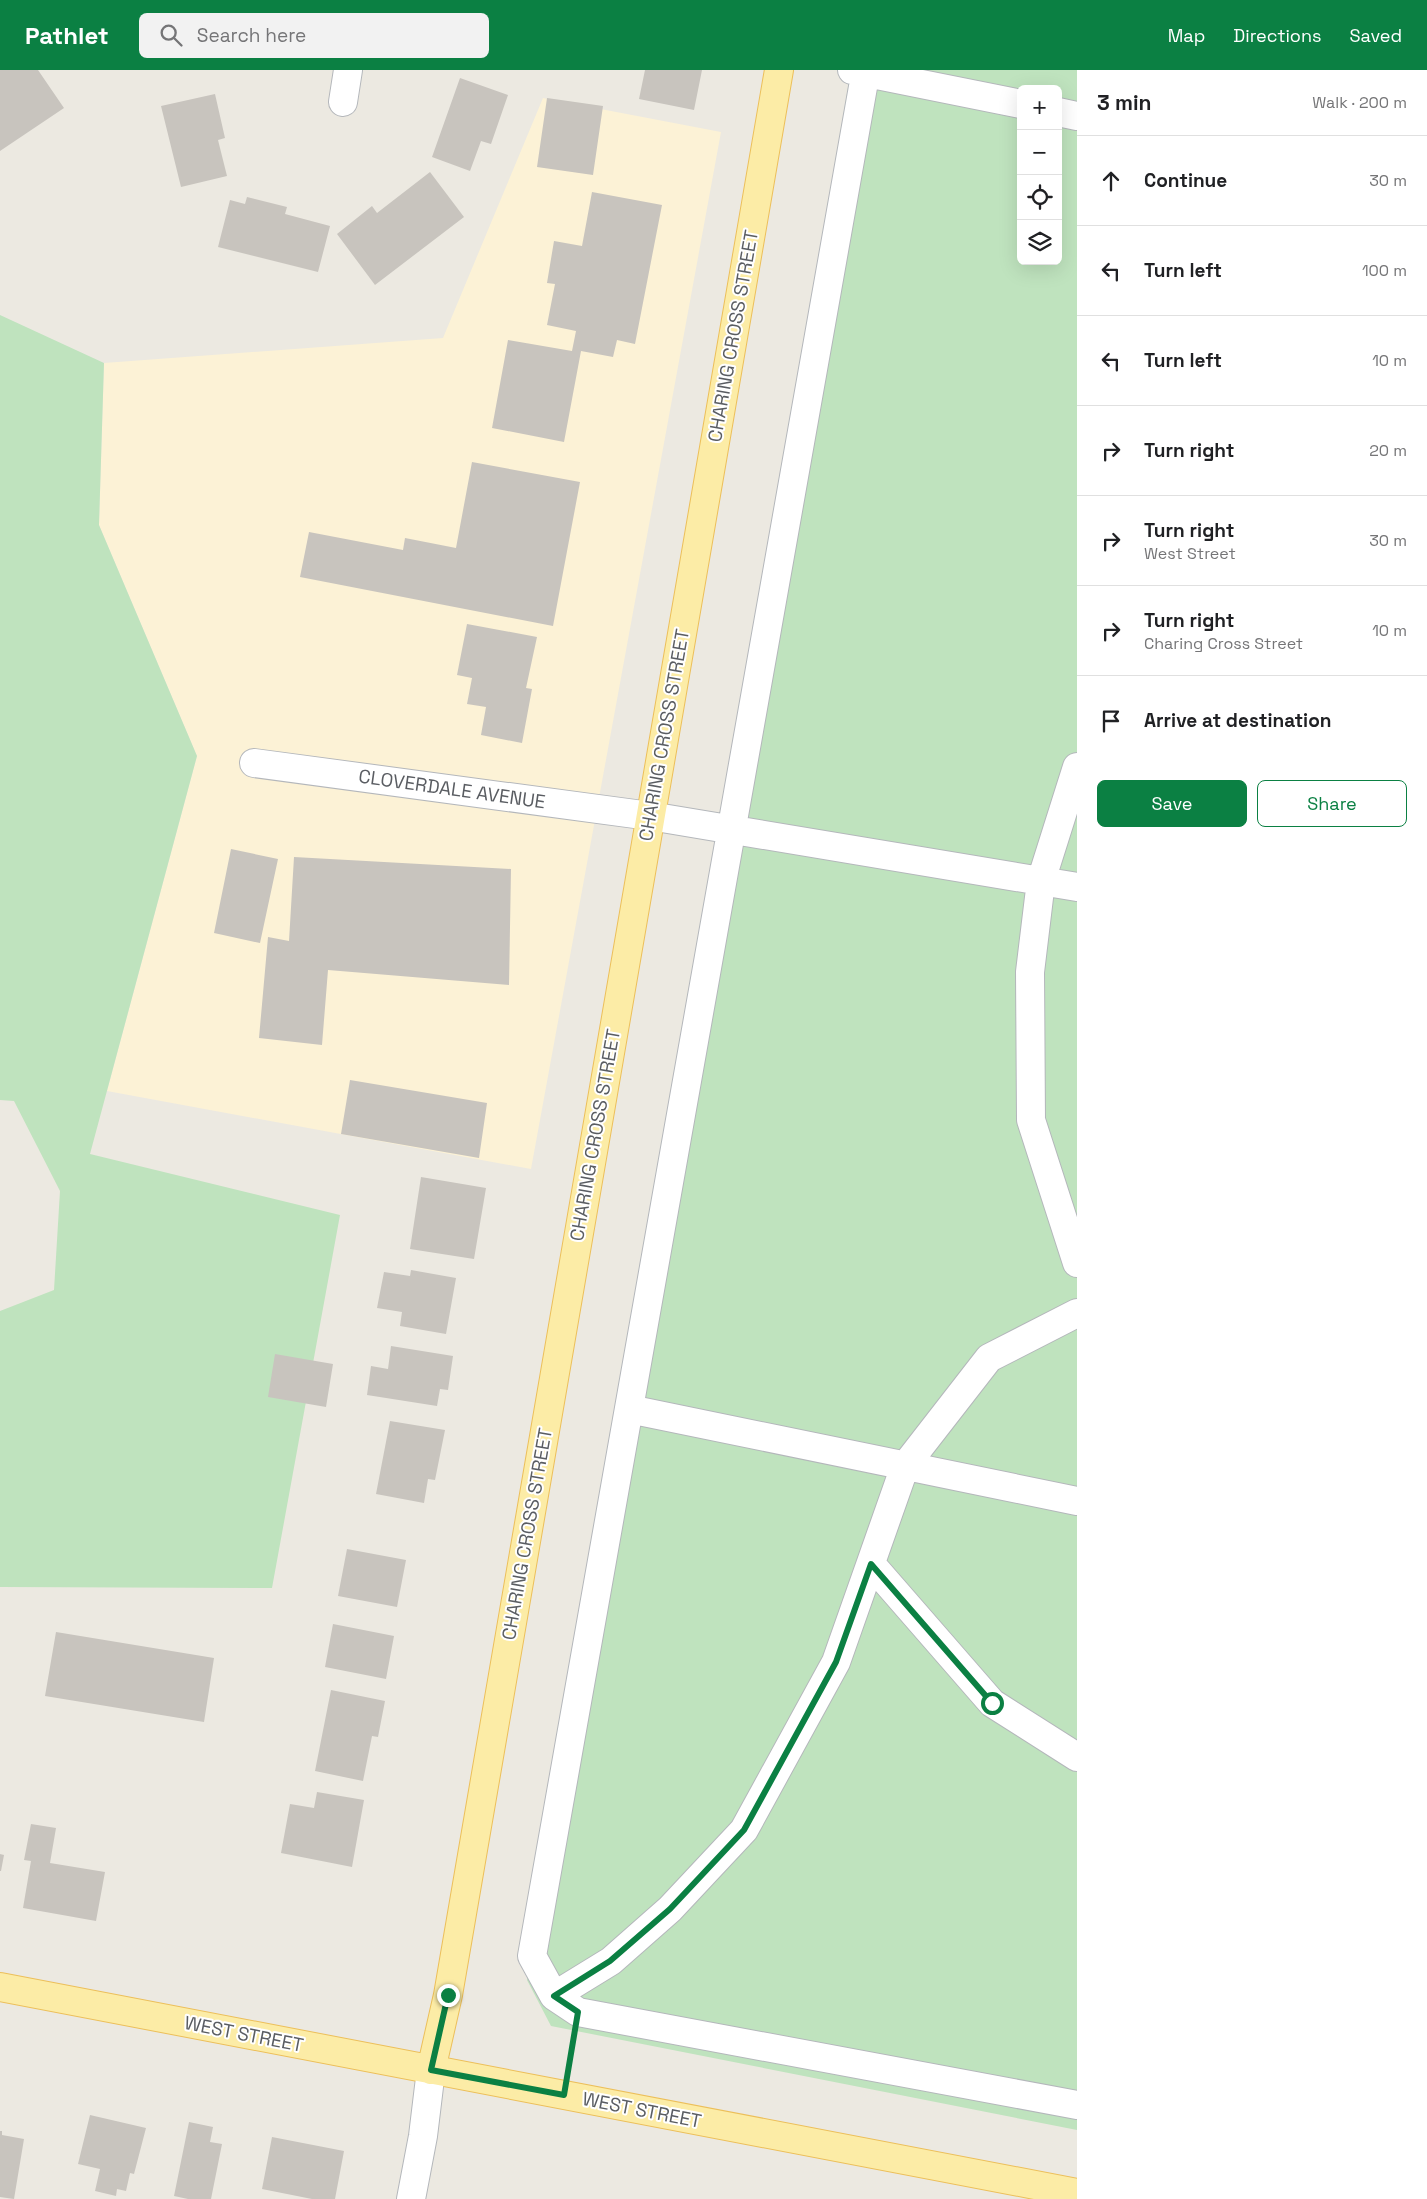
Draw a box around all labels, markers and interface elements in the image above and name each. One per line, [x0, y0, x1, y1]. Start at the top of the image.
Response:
search box [139, 13, 489, 58]
text: Pathlet [25, 20, 109, 51]
icon: search [157, 21, 185, 49]
text: Search here [197, 23, 306, 48]
text: Map [1168, 24, 1205, 47]
text: Directions [1233, 24, 1322, 47]
text: Saved [1350, 24, 1402, 47]
map controls [1017, 85, 1062, 265]
button: + [1017, 85, 1062, 130]
text: 3 min [1097, 89, 1152, 116]
text: Walk · 200 m [1312, 92, 1407, 113]
button: − [1017, 130, 1062, 175]
icon: ahead [1097, 167, 1125, 195]
text: Continue [1144, 168, 1227, 193]
text: 30 m [1369, 170, 1407, 191]
button: locate [1017, 175, 1062, 220]
button: layers [1017, 220, 1062, 265]
street label: CHARING CROSS STREET [702, 228, 764, 444]
icon: left [1097, 257, 1125, 285]
text: Turn left [1144, 258, 1222, 283]
text: 100 m [1362, 260, 1407, 281]
icon: left [1097, 347, 1125, 375]
text: Turn left [1144, 348, 1222, 373]
text: 10 m [1372, 350, 1407, 371]
icon: right [1097, 437, 1125, 465]
text: Turn right [1144, 438, 1234, 463]
text: 20 m [1369, 440, 1407, 461]
text: Turn right [1144, 518, 1234, 543]
icon: right [1097, 527, 1125, 555]
text: 30 m [1369, 530, 1407, 551]
text: West Street [1144, 543, 1236, 564]
text: Turn right [1144, 608, 1234, 633]
icon: right [1097, 617, 1125, 645]
text: 10 m [1372, 620, 1407, 641]
street label: CHARING CROSS STREET [633, 627, 695, 843]
text: Charing Cross Street [1144, 633, 1303, 654]
icon: arrive [1097, 707, 1125, 735]
text: Arrive at destination [1144, 708, 1332, 733]
street label: CLOVERDALE AVENUE [357, 764, 547, 814]
button: Save [1097, 780, 1247, 827]
button: Share [1257, 780, 1407, 827]
street label: CHARING CROSS STREET [564, 1027, 626, 1243]
street label: CHARING CROSS STREET [496, 1426, 558, 1642]
route start [981, 1692, 1004, 1715]
route end [437, 1984, 460, 2007]
street label: WEST STREET [182, 2010, 306, 2058]
street label: WEST STREET [580, 2086, 704, 2134]

